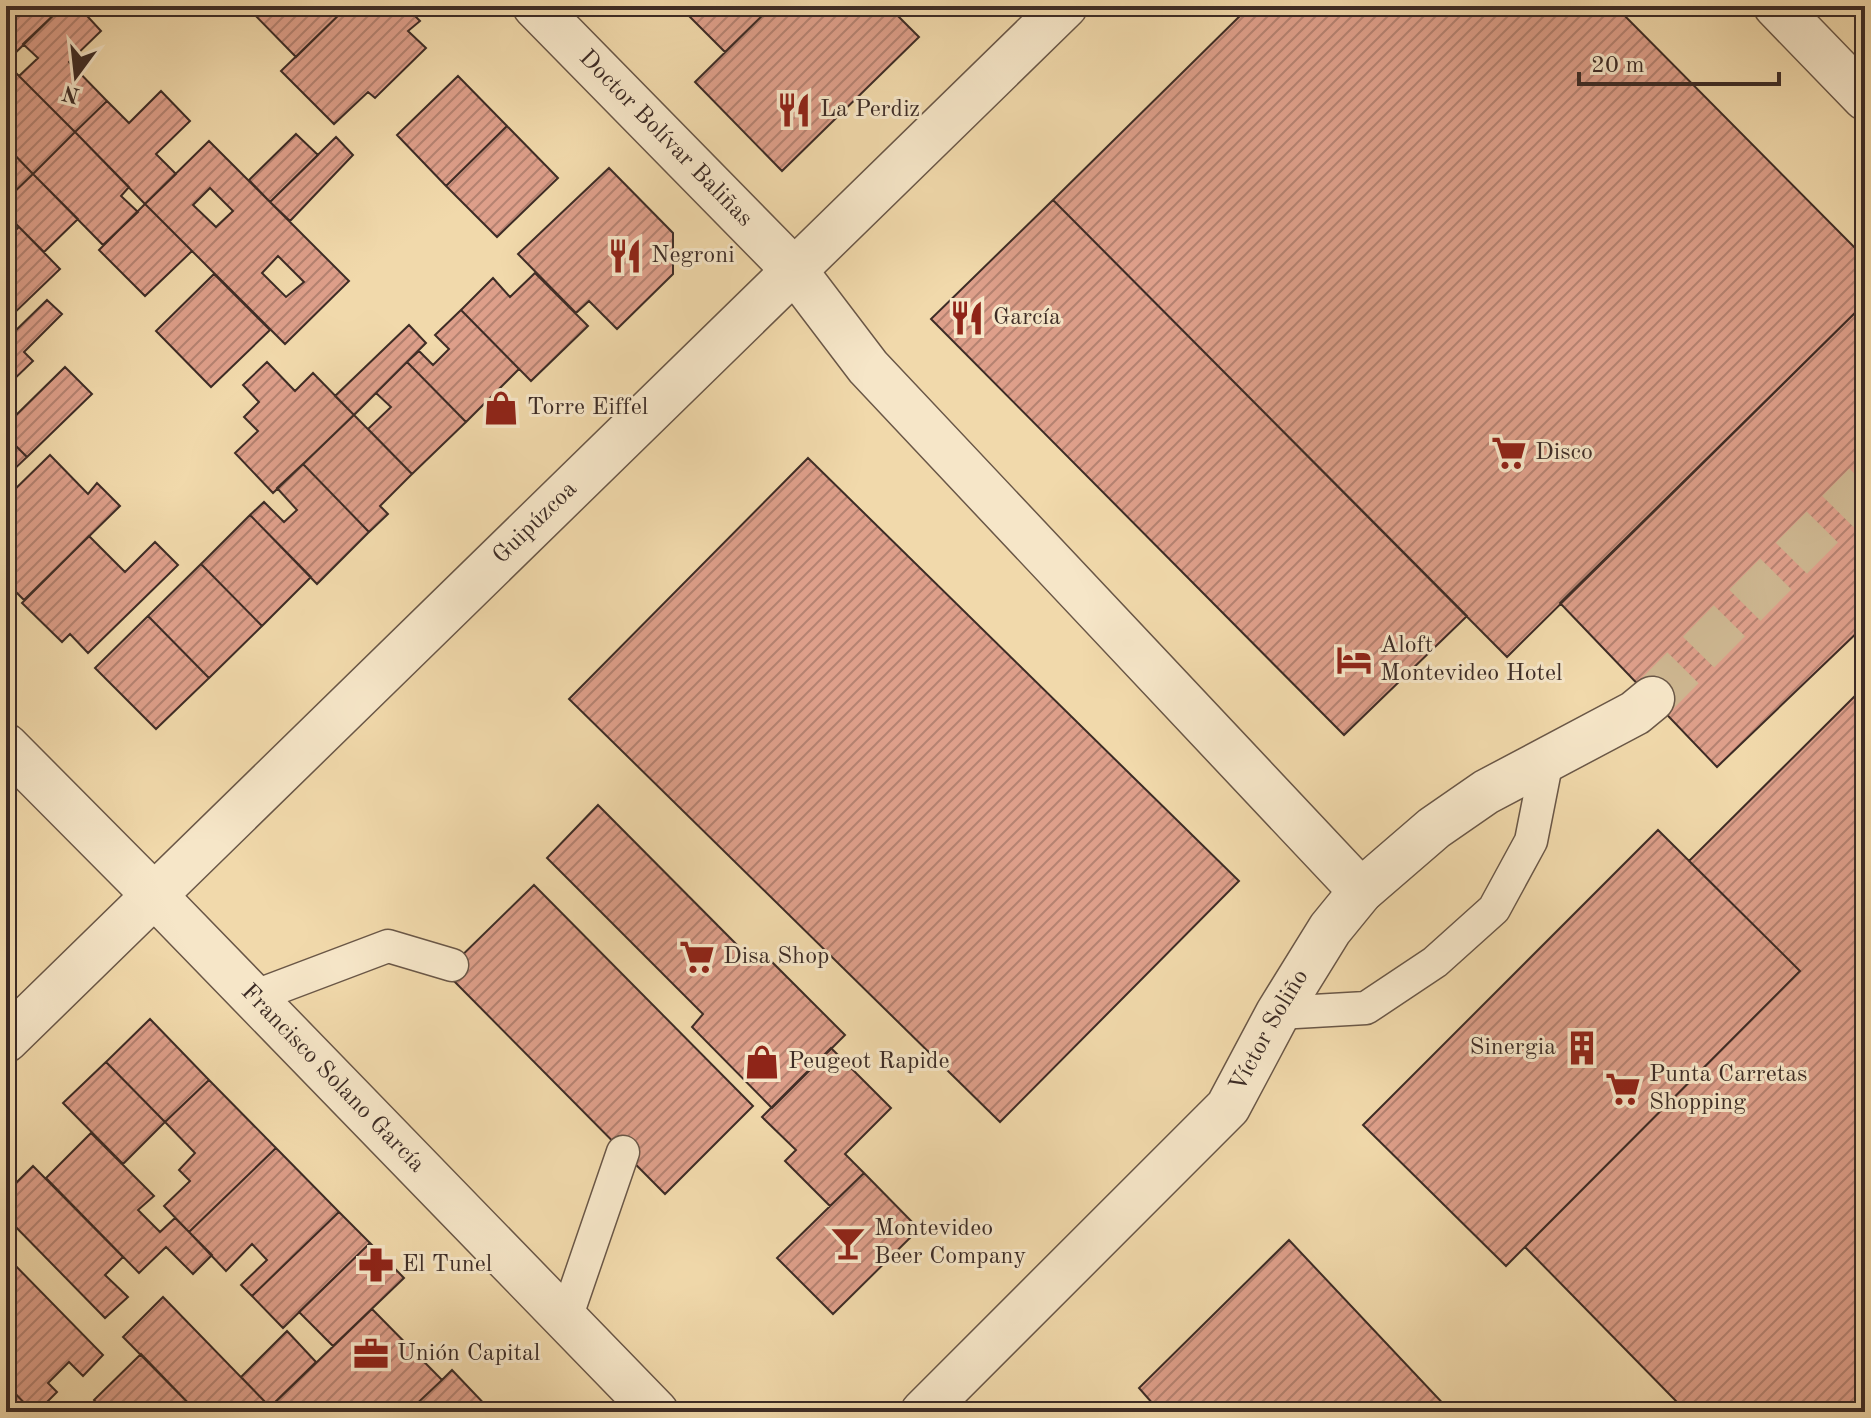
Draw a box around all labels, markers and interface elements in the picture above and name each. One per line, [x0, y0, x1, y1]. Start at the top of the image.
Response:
north arrow [36, 36, 116, 116]
scale bar [1579, 36, 1779, 86]
street label: Doctor Bolívar Baliñas [574, 46, 757, 232]
text: 20 m [1591, 54, 1645, 78]
text: N [60, 81, 82, 106]
restaurant icon: La Perdiz [775, 91, 813, 129]
place label: La Perdiz [820, 98, 920, 122]
restaurant icon: Negroni [606, 237, 644, 275]
place label: Negroni [651, 244, 735, 268]
restaurant icon: García [948, 299, 986, 337]
place label: García [993, 306, 1061, 330]
shop icon: Torre Eiffel [482, 389, 520, 427]
place label: Torre Eiffel [527, 396, 648, 420]
supermarket icon: Disco [1490, 434, 1528, 472]
place label: Disco [1535, 441, 1593, 465]
street label: Guipúzcoa [489, 477, 582, 569]
place label: Aloft Montevideo Hotel [1380, 634, 1563, 686]
hotel icon: Aloft Montevideo Hotel [1335, 641, 1373, 679]
supermarket icon: Disa Shop [678, 938, 716, 976]
place label: Disa Shop [723, 945, 829, 969]
street label: Víctor Soliño [1226, 966, 1314, 1096]
street label: Francisco Solano García [236, 980, 429, 1177]
building icon: Sinergia [1563, 1029, 1601, 1067]
place label: Sinergia [1470, 1036, 1556, 1060]
shop icon: Peugeot Rapide [743, 1043, 781, 1081]
place label: Peugeot Rapide [788, 1050, 949, 1074]
place label: Punta Carretas Shopping [1649, 1063, 1807, 1115]
supermarket icon: Punta Carretas Shopping [1604, 1070, 1642, 1108]
place label: Montevideo Beer Company [874, 1217, 1026, 1269]
bar icon: Montevideo Beer Company [829, 1224, 867, 1262]
pharmacy icon: El Tunel [357, 1246, 395, 1284]
place label: El Tunel [402, 1253, 492, 1277]
office icon: Unión Capital [352, 1335, 390, 1373]
place label: Unión Capital [397, 1342, 540, 1366]

